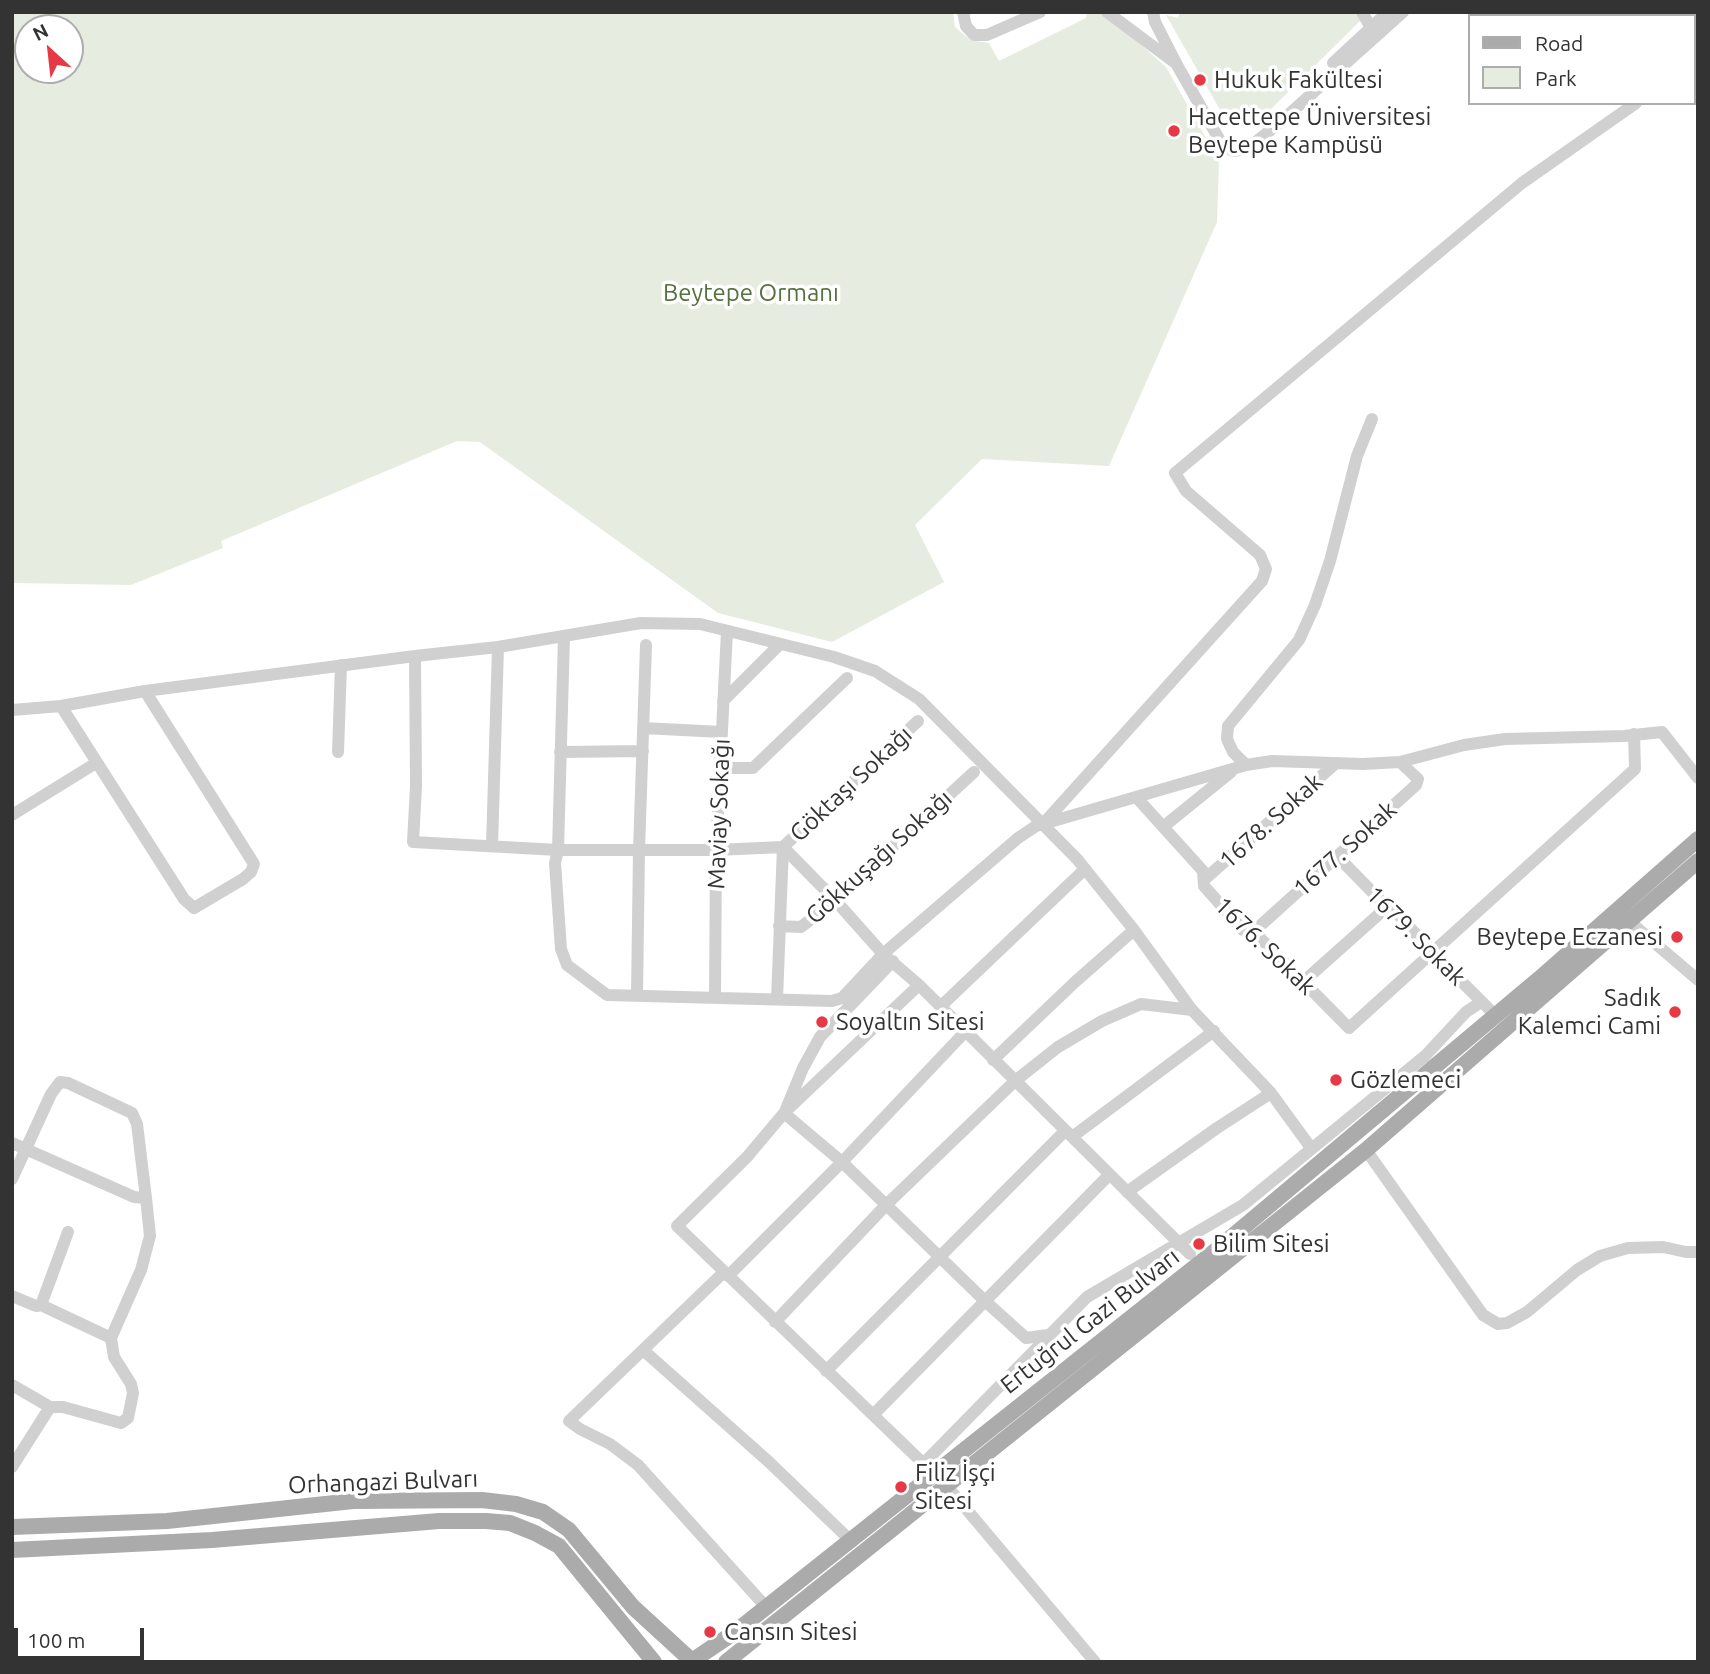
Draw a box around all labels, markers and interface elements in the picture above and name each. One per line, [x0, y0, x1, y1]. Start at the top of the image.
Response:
north arrow [14, 14, 84, 84]
legend [1468, 14, 1696, 105]
text: N [29, 19, 52, 45]
text: Road [1535, 31, 1583, 55]
place label: Hukuk Fakültesi [1214, 66, 1383, 94]
text: Park [1535, 66, 1577, 90]
marker: Hukuk Fakültesi [1192, 72, 1208, 88]
place label: Hacettepe Üniversitesi Beytepe Kampüsü [1188, 103, 1431, 159]
marker: Hacettepe Üniversitesi Beytepe Kampüsü [1166, 123, 1182, 139]
park label: Beytepe Ormanı [663, 279, 839, 307]
street label: Göktaşı Sokağı [784, 720, 918, 848]
street label: Maviay Sokağı [702, 738, 736, 890]
street label: 1678. Sokak [1214, 767, 1328, 875]
street label: Gökkuşağı Sokağı [800, 784, 958, 930]
street label: 1677. Sokak [1288, 795, 1402, 903]
street label: 1679. Sokak [1360, 880, 1472, 992]
street label: 1676. Sokak [1209, 891, 1321, 1001]
place label: Beytepe Eczanesi [1476, 923, 1663, 951]
marker: Beytepe Eczanesi [1669, 929, 1685, 945]
place label: Sadık Kalemci Cami [1518, 984, 1661, 1040]
marker: Sadık Kalemci Cami [1667, 1004, 1683, 1020]
place label: Soyaltın Sitesi [836, 1008, 984, 1036]
marker: Soyaltın Sitesi [814, 1014, 830, 1030]
place label: Gözlemeci [1350, 1066, 1461, 1094]
marker: Gözlemeci [1328, 1072, 1344, 1088]
place label: Bilim Sitesi [1213, 1230, 1330, 1258]
marker: Bilim Sitesi [1191, 1236, 1207, 1252]
street label: Ertuğrul Gazi Bulvarı [995, 1242, 1185, 1400]
place label: Filiz İşçi Sitesi [915, 1459, 996, 1515]
street label: Orhangazi Bulvarı [287, 1464, 479, 1500]
marker: Filiz İşçi Sitesi [893, 1479, 909, 1495]
scale bar [18, 1614, 147, 1658]
place label: Cansın Sitesi [724, 1618, 858, 1646]
marker: Cansın Sitesi [702, 1624, 718, 1640]
text: 100 m [27, 1628, 85, 1652]

